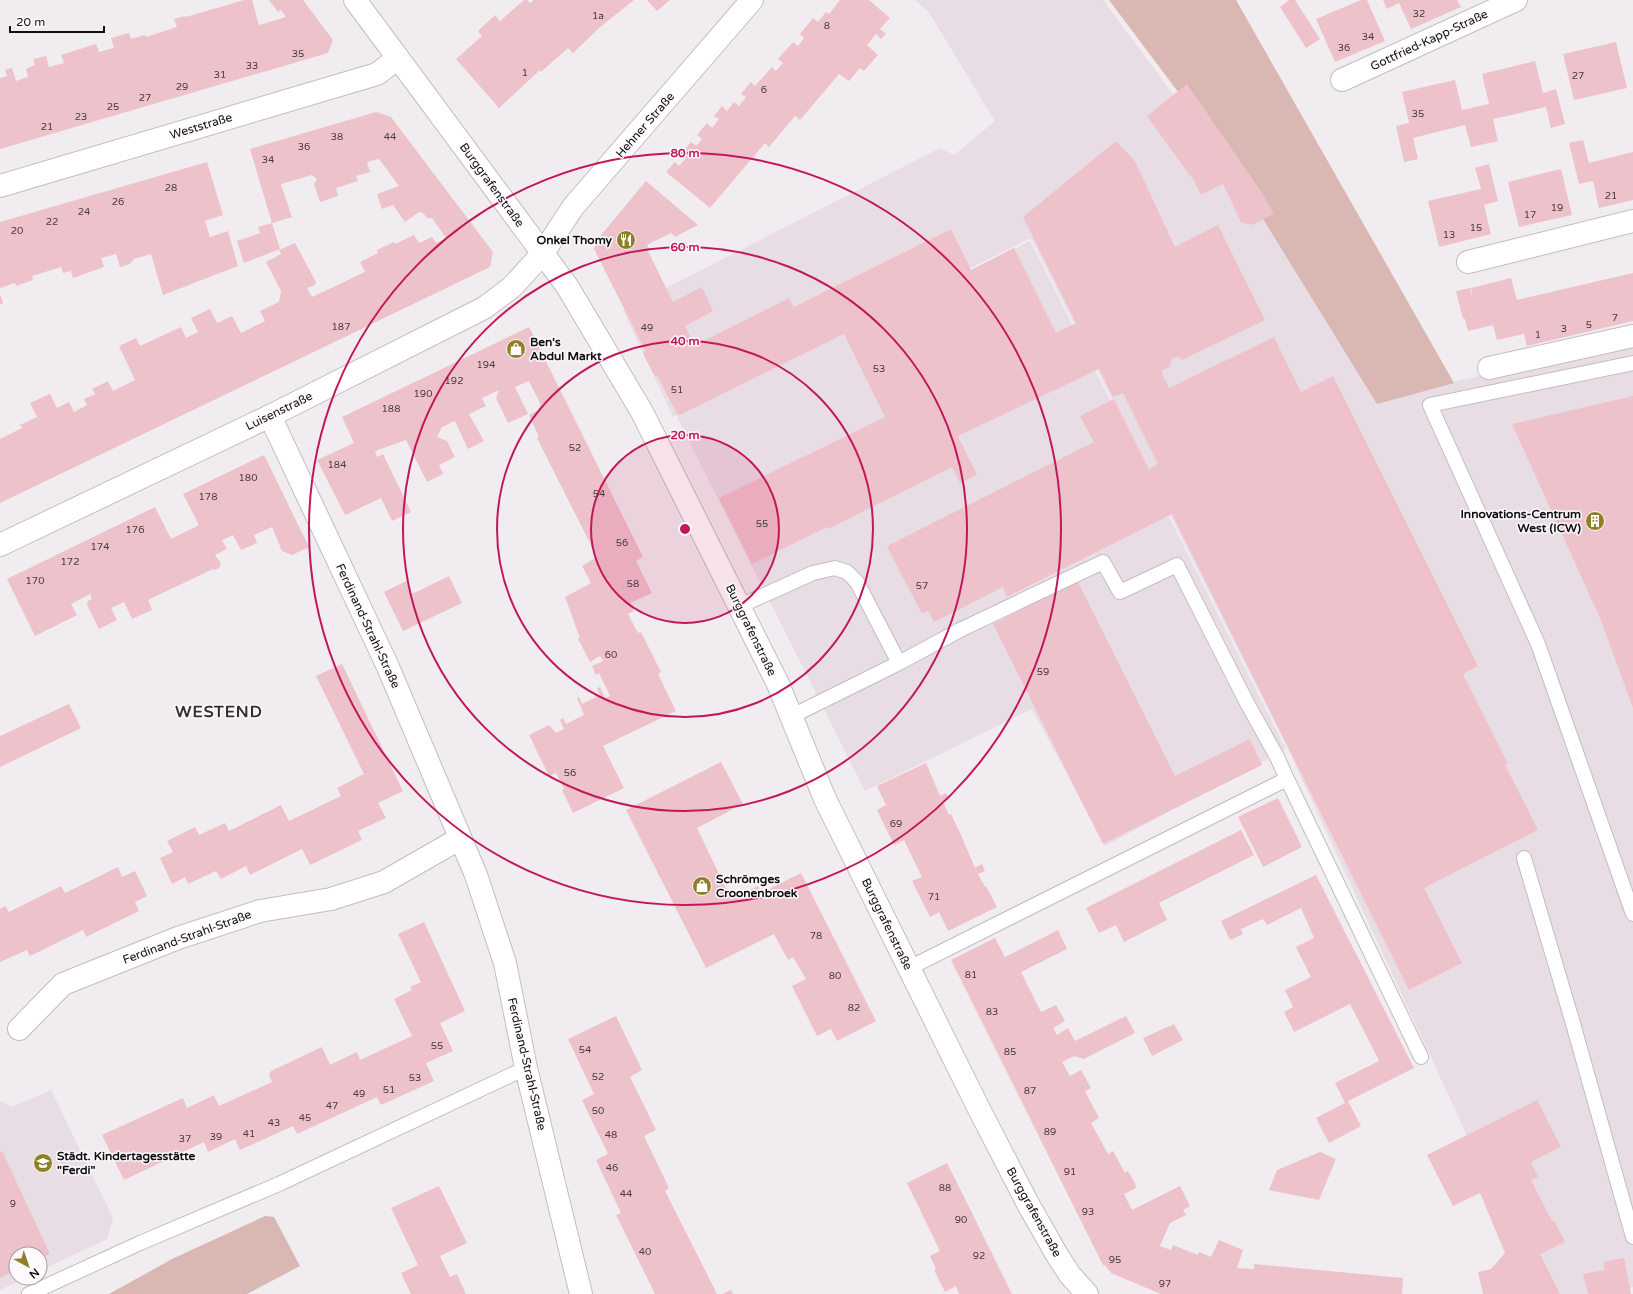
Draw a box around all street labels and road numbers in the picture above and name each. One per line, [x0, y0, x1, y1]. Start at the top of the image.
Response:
street label: Gottfried-Kapp-Straße [1368, 7, 1490, 73]
street label: Hehner Straße [613, 89, 677, 161]
street label: Weststraße [168, 110, 234, 142]
street label: Burggrafenstraße [457, 140, 527, 230]
street label: Luisenstraße [243, 389, 315, 433]
street label: Ferdinand-Strahl-Straße [333, 561, 403, 691]
street label: Burggrafenstraße [723, 582, 779, 678]
street label: Burggrafenstraße [859, 876, 915, 972]
street label: Ferdinand-Strahl-Straße [121, 907, 253, 967]
street label: Ferdinand-Strahl-Straße [505, 996, 549, 1132]
street label: Burggrafenstraße [1004, 1165, 1065, 1259]

